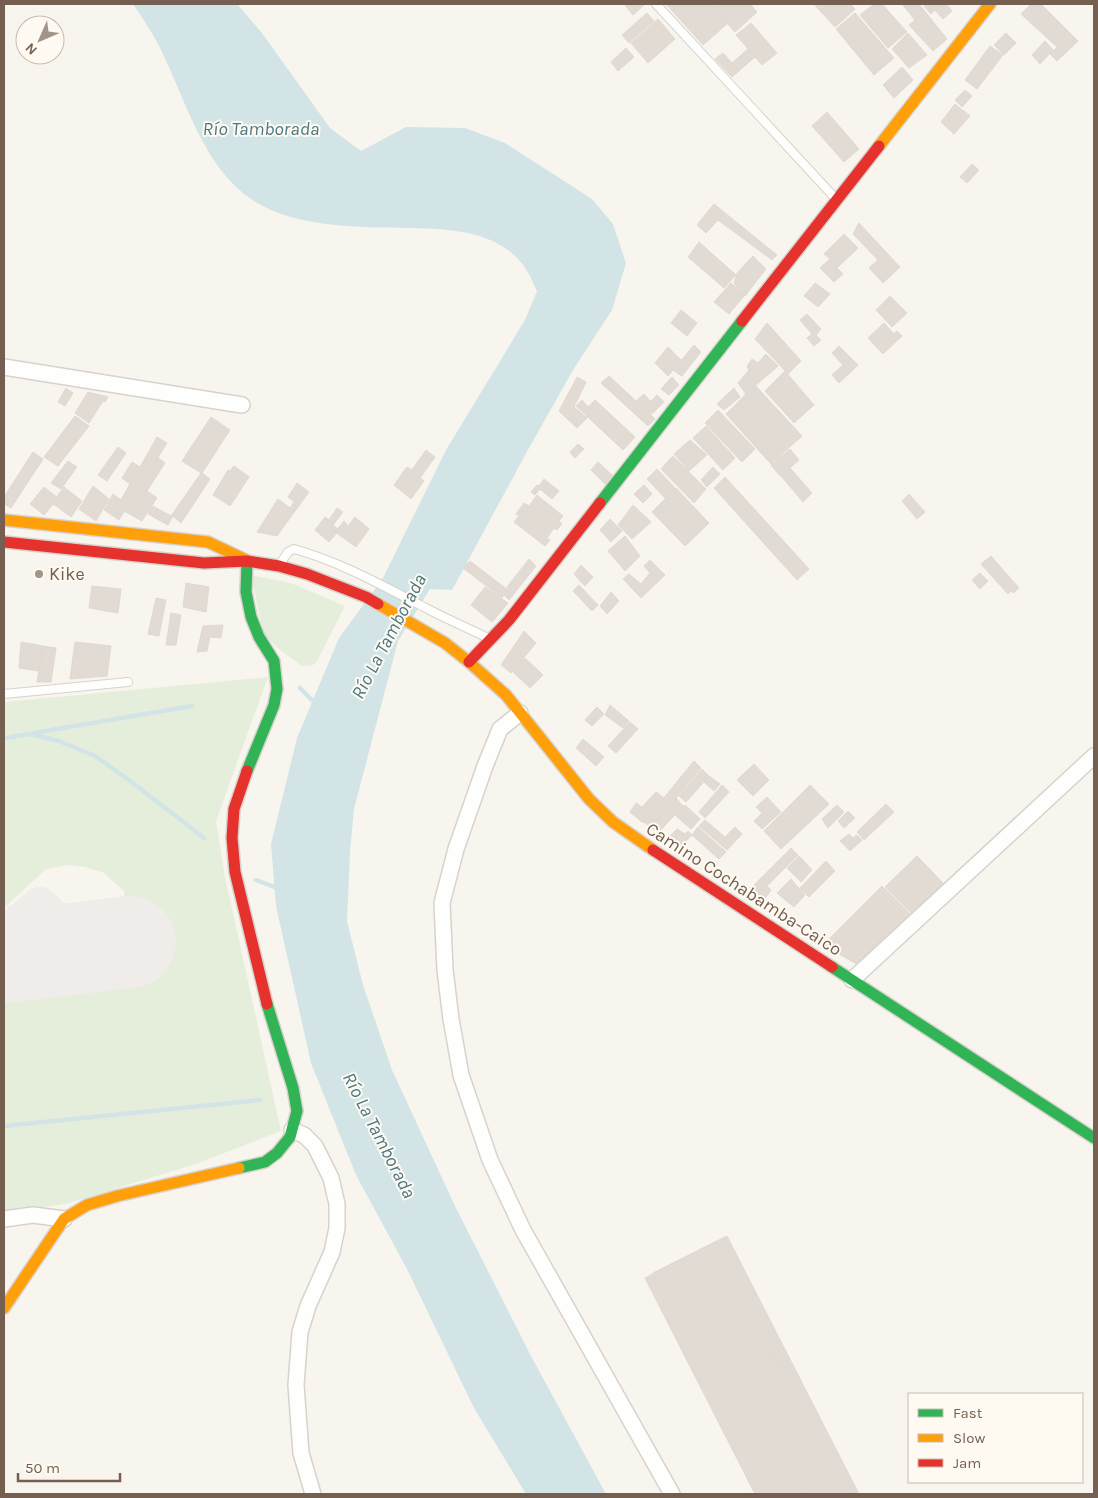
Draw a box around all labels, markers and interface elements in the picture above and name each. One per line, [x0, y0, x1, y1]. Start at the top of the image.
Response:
north arrow [15, 15, 65, 65]
text: N [22, 39, 41, 58]
water label: Río Tamborada [203, 118, 319, 140]
place label: Kike [49, 563, 85, 585]
marker: Kike [33, 568, 45, 580]
water label: Río La Tamborada [347, 570, 431, 703]
street label: Camino Cochabamba-Caico [642, 817, 846, 961]
water label: Río La Tamborada [338, 1069, 420, 1202]
legend [908, 1393, 1083, 1483]
text: Fast [953, 1404, 983, 1422]
text: Slow [953, 1429, 985, 1447]
scale bar [18, 1450, 120, 1482]
text: Jam [953, 1454, 981, 1472]
text: 50 m [25, 1459, 60, 1477]

